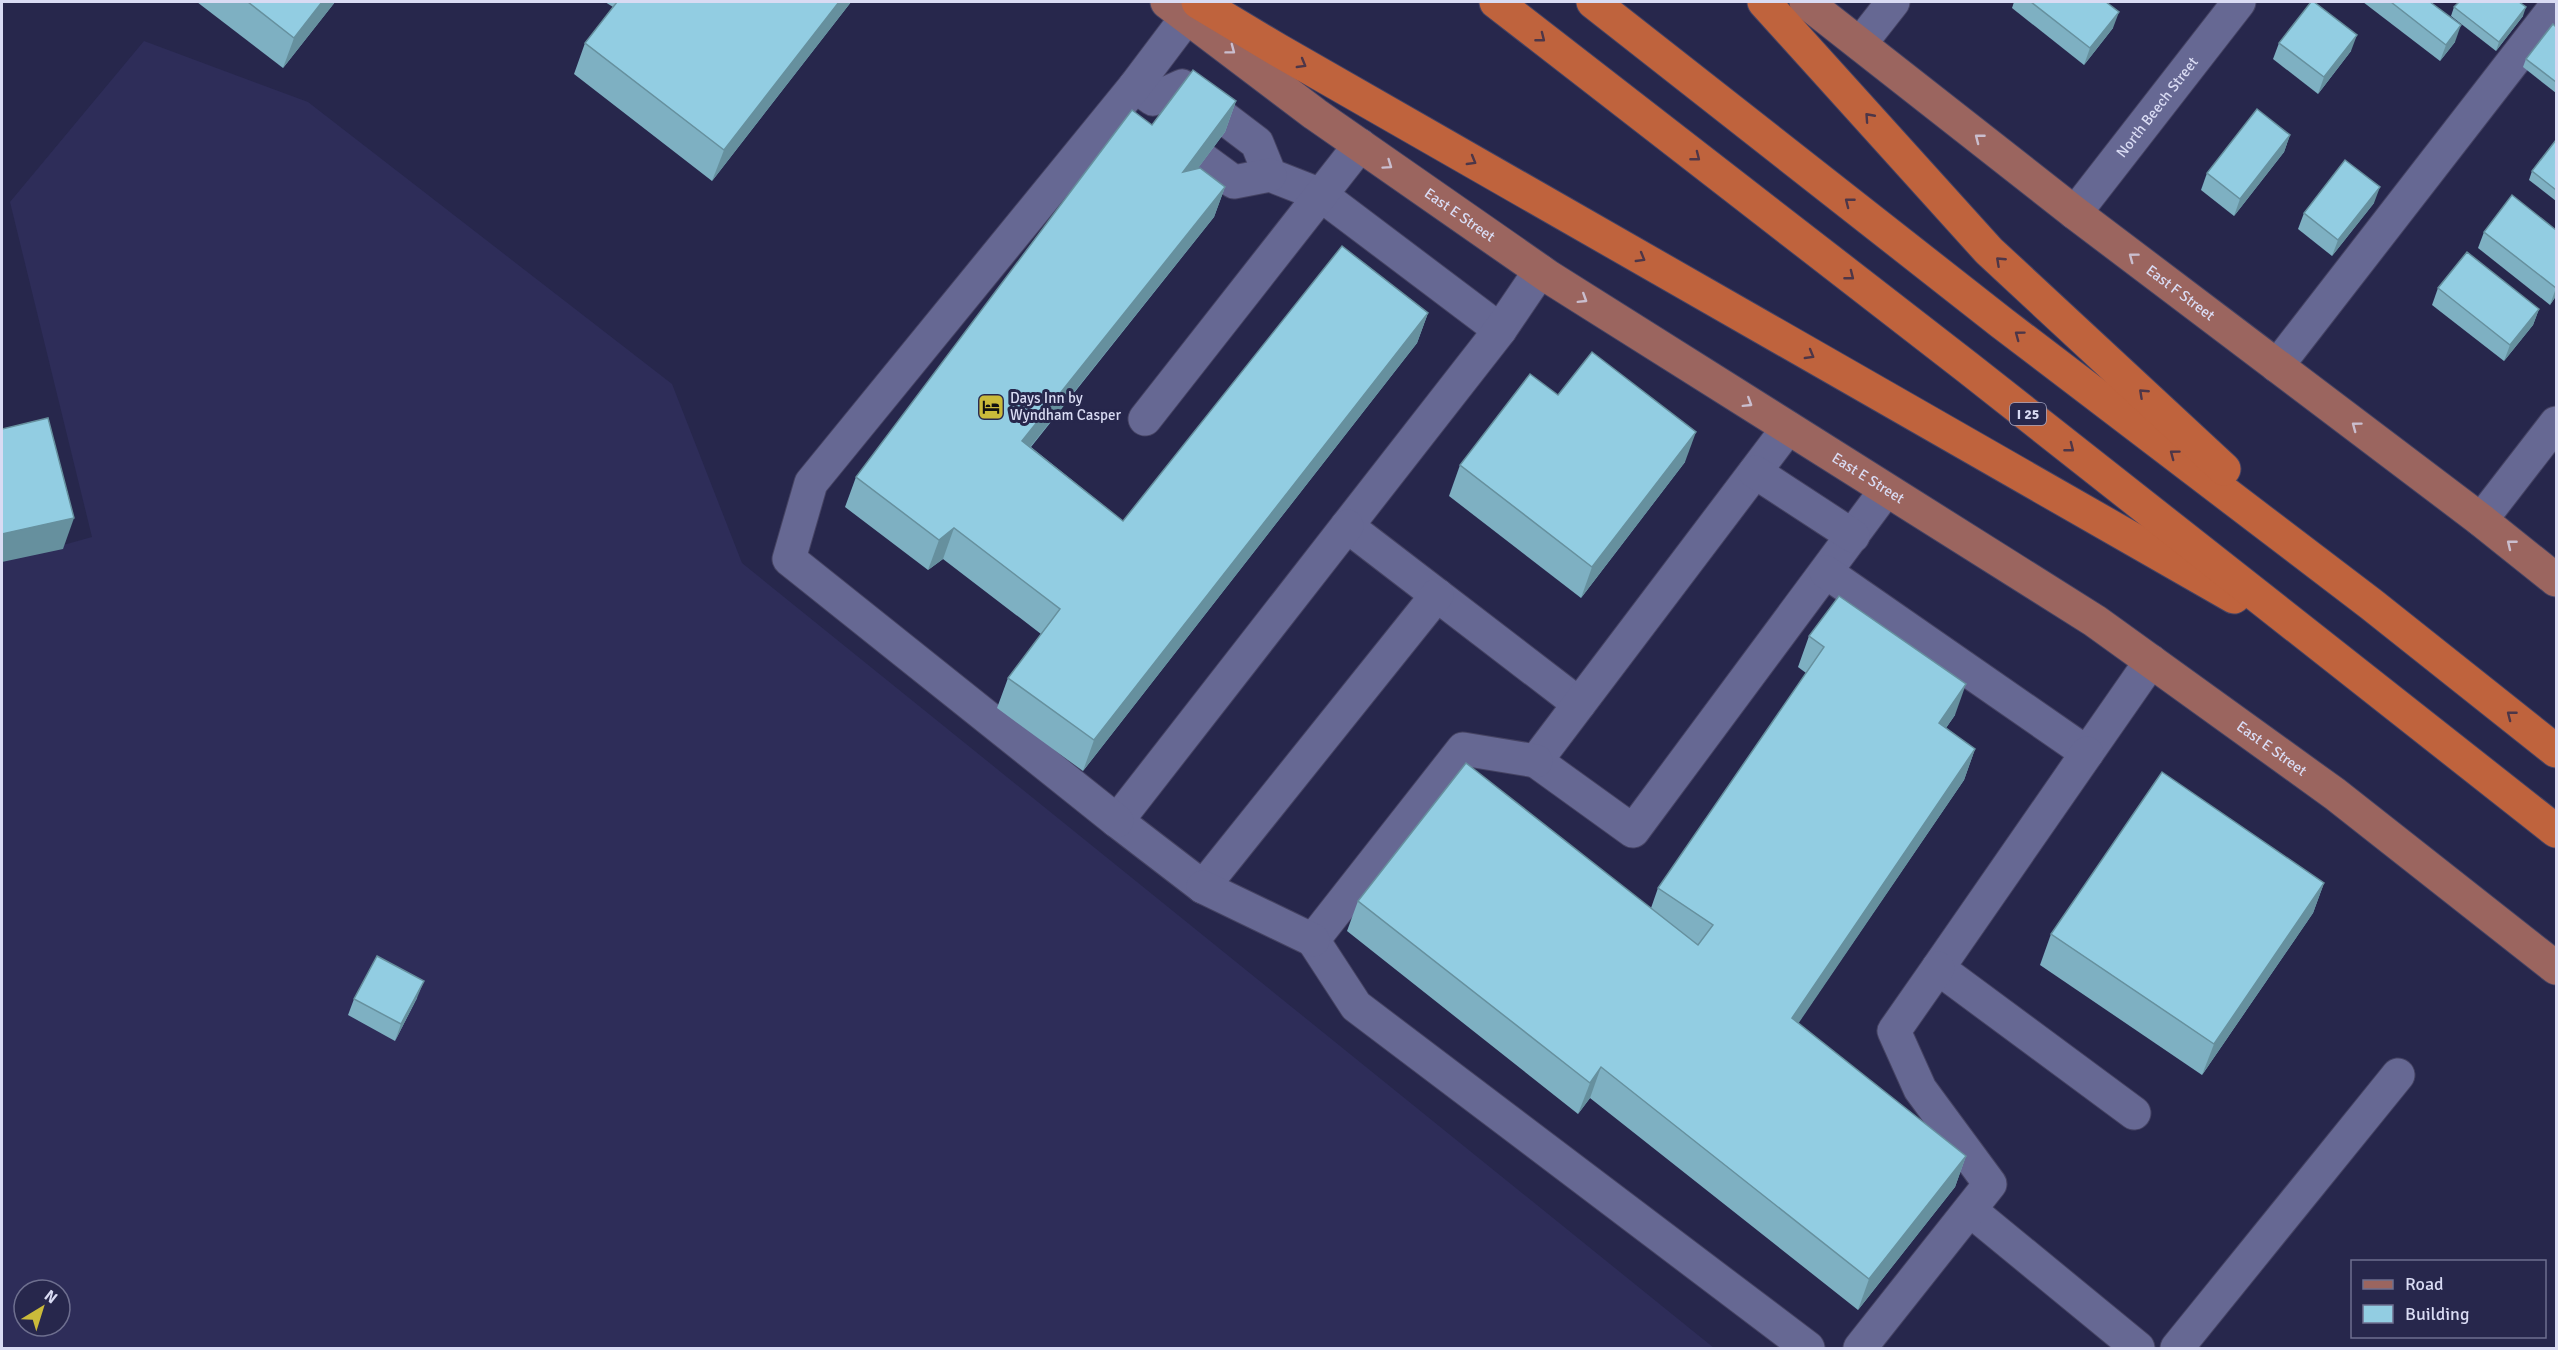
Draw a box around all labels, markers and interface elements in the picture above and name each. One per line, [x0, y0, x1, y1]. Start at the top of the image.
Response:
one-way arrow [1535, 30, 1546, 41]
one-way arrow [1224, 42, 1235, 53]
street label: North Beech Street [2113, 53, 2202, 161]
one-way arrow [1296, 57, 1306, 68]
one-way arrow [1865, 113, 1876, 124]
one-way arrow [1975, 134, 1986, 145]
one-way arrow [1689, 150, 1700, 161]
one-way arrow [1465, 154, 1476, 165]
one-way arrow [1381, 158, 1392, 169]
street label: East E Street [1421, 184, 1499, 246]
one-way arrow [1845, 199, 1856, 210]
one-way arrow [1635, 251, 1645, 262]
one-way arrow [2129, 253, 2140, 264]
one-way arrow [1996, 257, 2007, 268]
street label: East F Street [2142, 261, 2218, 324]
one-way arrow [1843, 269, 1854, 280]
one-way arrow [1576, 292, 1587, 303]
one-way arrow [2014, 332, 2025, 343]
one-way arrow [1804, 347, 1814, 359]
place label: Days Inn by Wyndham Casper [1010, 389, 1121, 424]
one-way arrow [2139, 390, 2150, 401]
hotel icon: Days Inn by Wyndham Casper [976, 392, 1006, 422]
one-way arrow [1742, 395, 1752, 407]
road number: I 25 [2010, 403, 2046, 425]
one-way arrow [2351, 422, 2362, 433]
one-way arrow [2064, 440, 2075, 451]
street label: East E Street [1829, 449, 1908, 508]
one-way arrow [2169, 450, 2180, 461]
one-way arrow [2507, 540, 2518, 551]
one-way arrow [2506, 711, 2517, 722]
street label: East E Street [2233, 717, 2310, 780]
legend [2351, 1260, 2546, 1338]
text: Road [2405, 1273, 2444, 1295]
north arrow [12, 1278, 72, 1338]
text: N [40, 1286, 61, 1308]
text: Building [2405, 1303, 2469, 1325]

